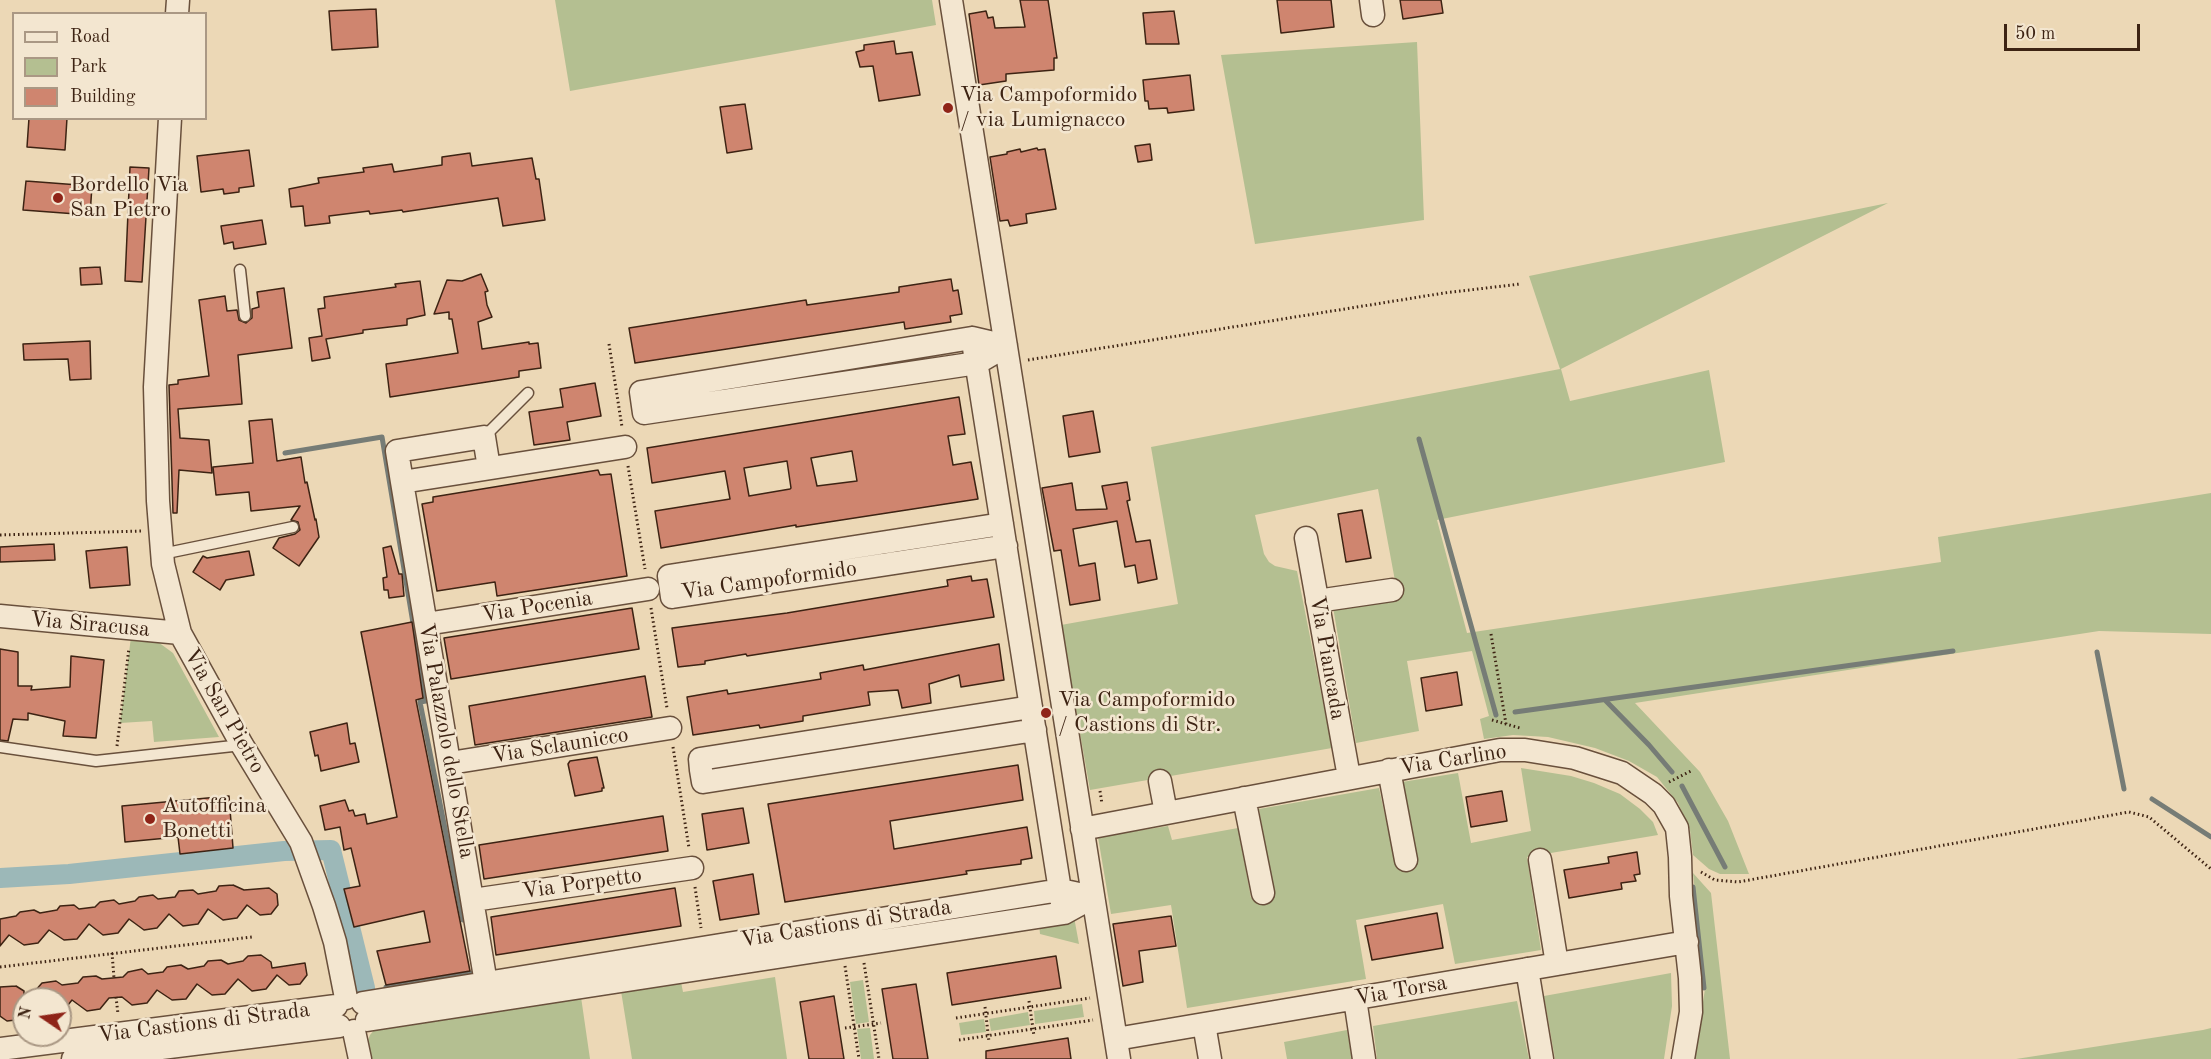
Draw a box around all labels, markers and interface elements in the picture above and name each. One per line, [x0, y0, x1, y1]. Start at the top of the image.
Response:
legend [12, 12, 207, 120]
scale bar [2007, 12, 2144, 50]
text: 50 m [2015, 25, 2055, 43]
text: Road [70, 28, 110, 46]
text: Park [70, 58, 107, 76]
place label: Via Campoformido / via Lumignacco [960, 82, 1137, 134]
text: Building [70, 88, 135, 106]
marker: Via Campoformido / via Lumignacco [941, 101, 955, 115]
place label: Bordello Via San Pietro [70, 172, 188, 224]
marker: Bordello Via San Pietro [51, 191, 65, 205]
street label: Via Campoformido [679, 556, 859, 606]
street label: Via Pocenia [480, 585, 594, 629]
street label: Via Piancada [1303, 594, 1351, 722]
street label: Via Siracusa [29, 607, 151, 643]
street label: Via Palazzolo dello Stella [412, 621, 480, 861]
street label: Via San Pietro [178, 644, 270, 778]
place label: Via Campoformido / Castions di Str. [1058, 687, 1235, 738]
marker: Via Campoformido / Castions di Str. [1039, 706, 1053, 720]
street label: Via Sclaunicco [489, 722, 631, 770]
street label: Via Carlino [1397, 738, 1509, 782]
place label: Autofficina Bonetti [162, 793, 266, 844]
marker: Autofficina Bonetti [143, 812, 157, 826]
street label: Via Porpetto [520, 863, 644, 905]
street label: Via Castions di Strada [739, 894, 953, 954]
street label: Via Torsa [1353, 970, 1449, 1012]
north arrow [12, 987, 72, 1047]
street label: Via Castions di Strada [96, 997, 312, 1049]
text: N [17, 1006, 36, 1021]

